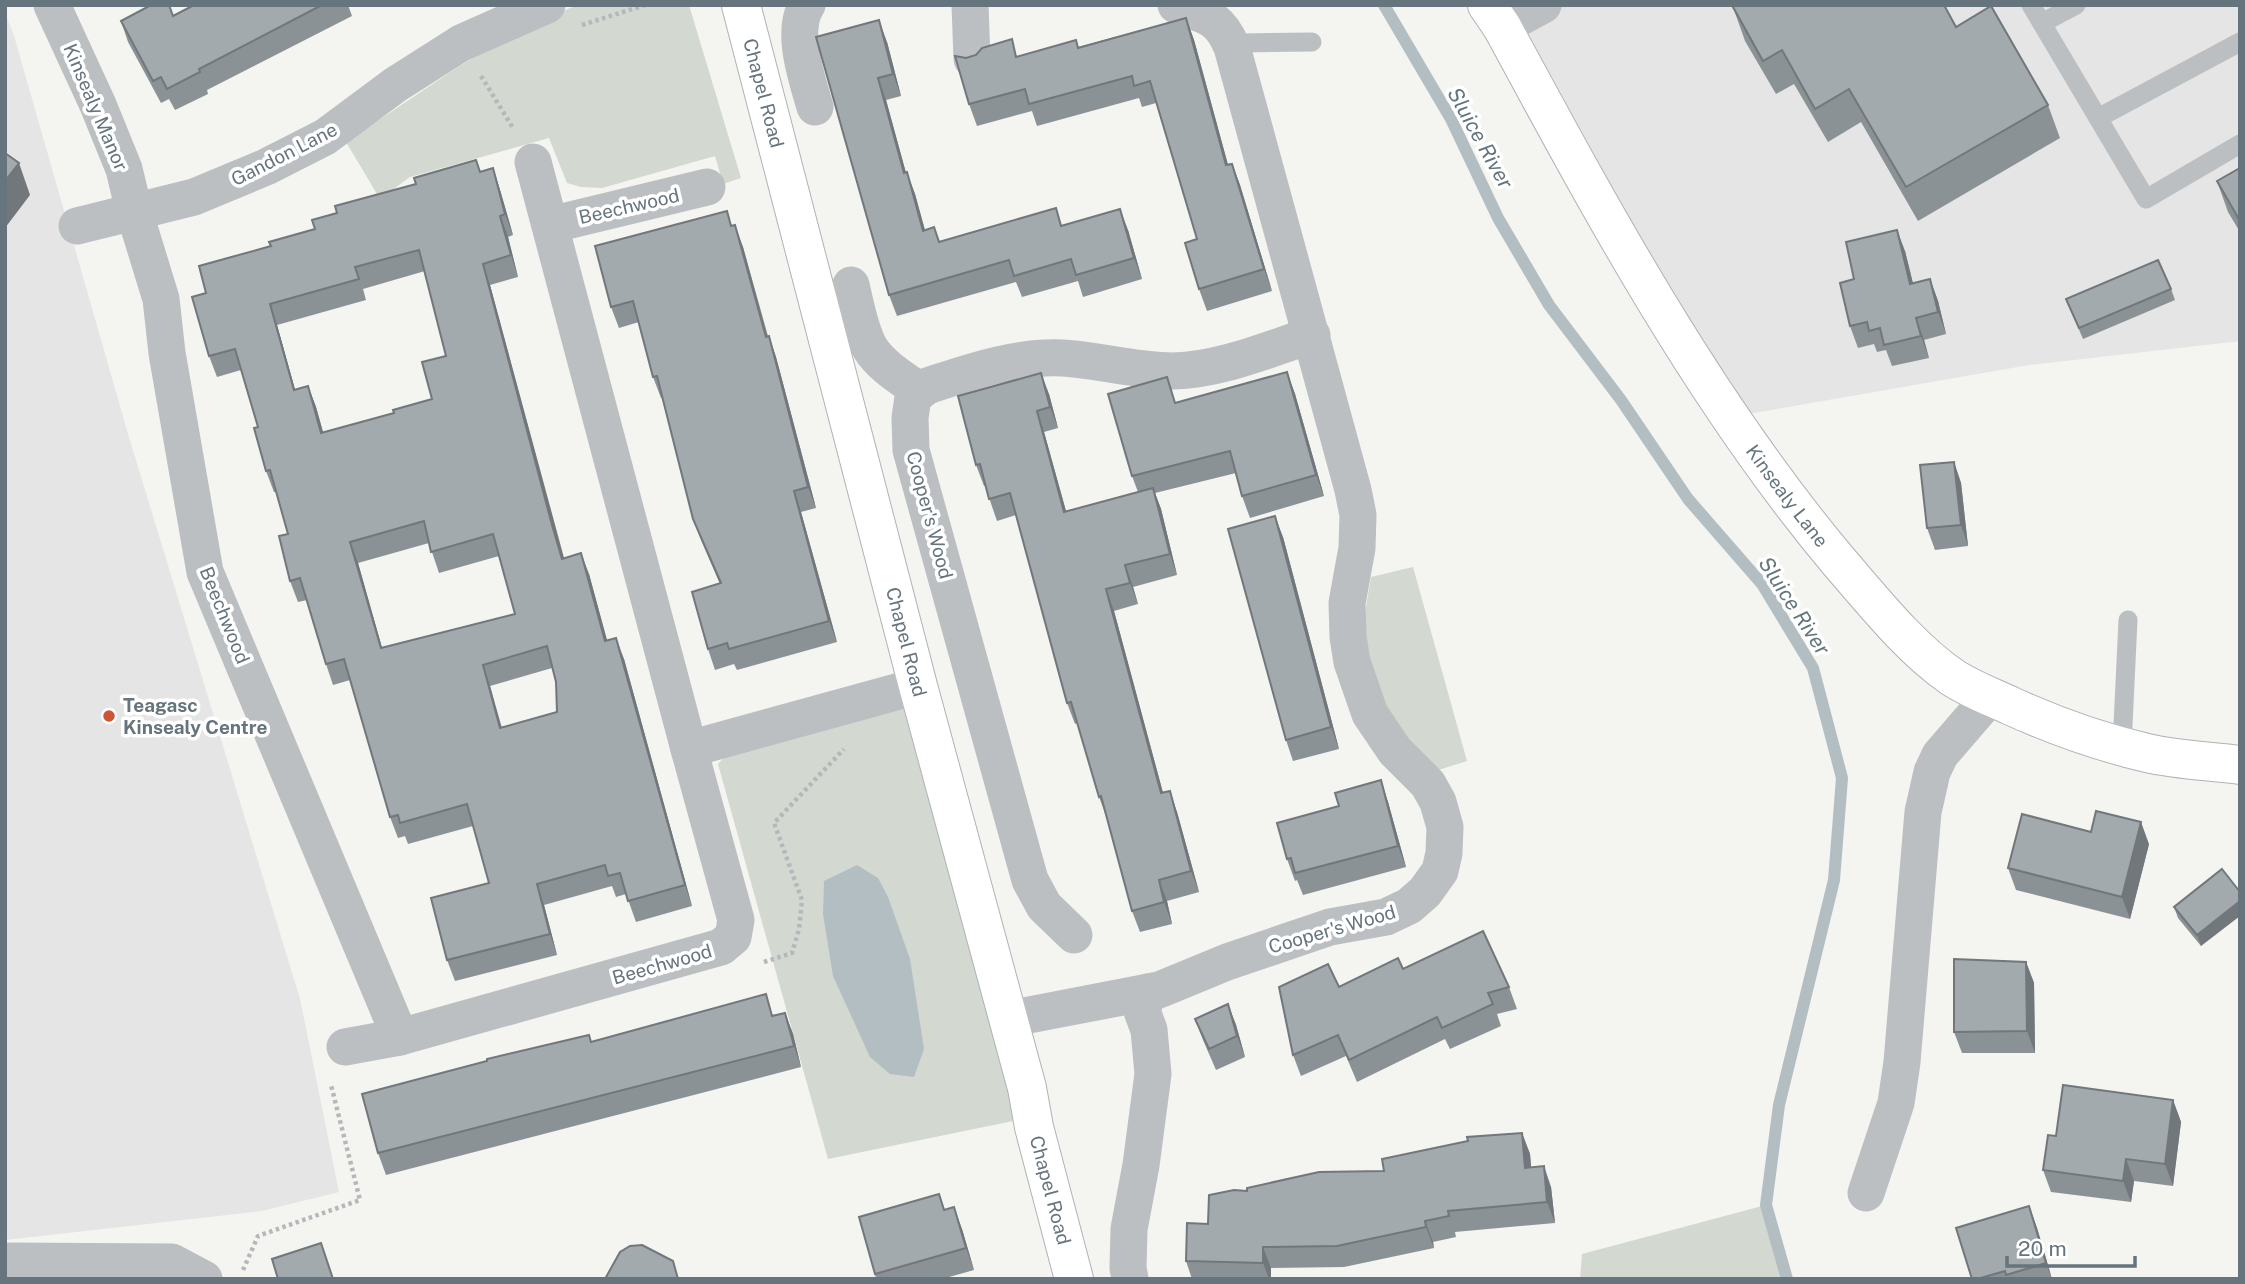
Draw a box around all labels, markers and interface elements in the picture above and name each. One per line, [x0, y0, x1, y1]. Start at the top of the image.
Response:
street label: Chapel Road [739, 36, 789, 150]
street label: Kinsealy Manor [59, 40, 133, 174]
water label: Sluice River [1442, 83, 1519, 194]
street label: Gandon Lane [227, 118, 341, 190]
street label: Beechwood [577, 184, 681, 228]
street label: Kinsealy Lane [1742, 440, 1833, 551]
street label: Cooper's Wood [902, 449, 958, 581]
water label: Sluice River [1753, 552, 1836, 660]
street label: Beechwood [196, 563, 254, 667]
street label: Chapel Road [882, 585, 931, 699]
place label: Teagasc Kinsealy Centre [123, 694, 267, 738]
marker: Teagasc Kinsealy Centre [101, 708, 117, 724]
street label: Cooper's Wood [1266, 900, 1398, 958]
street label: Beechwood [610, 939, 714, 989]
street label: Chapel Road [1026, 1133, 1075, 1247]
scale bar [2007, 1224, 2135, 1268]
text: 20 m [2018, 1236, 2067, 1261]

